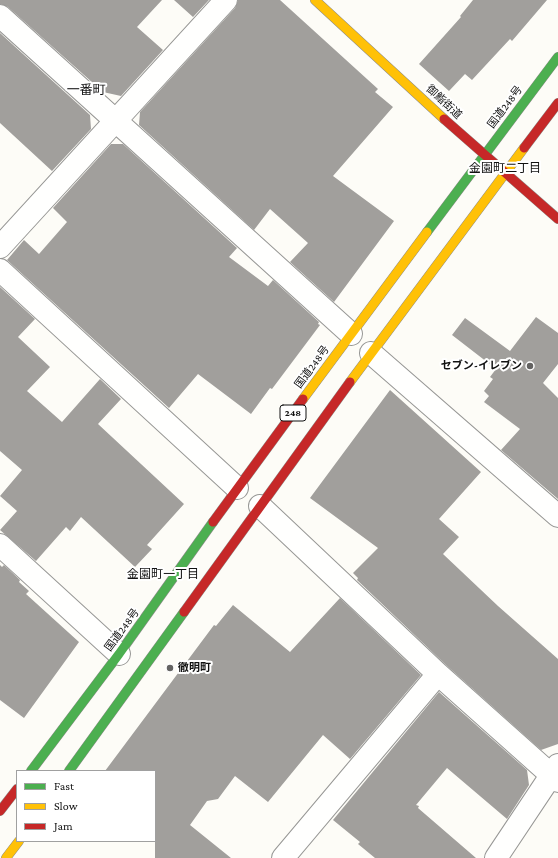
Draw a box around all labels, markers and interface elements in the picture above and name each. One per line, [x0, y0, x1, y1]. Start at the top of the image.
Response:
district label: 一番町 [67, 82, 105, 98]
street label: 御鮨街道 [423, 82, 465, 122]
street label: 国道248号 [485, 83, 525, 131]
district label: 金園町二丁目 [469, 161, 541, 175]
street label: 国道248号 [292, 343, 332, 391]
place label: セブン-イレブン [441, 359, 522, 373]
marker: セブン-イレブン [525, 361, 535, 371]
road number: 248 [280, 405, 306, 421]
district label: 金園町一丁目 [127, 567, 199, 581]
street label: 国道248号 [102, 606, 142, 654]
place label: 徹明町 [178, 661, 211, 675]
marker: 徹明町 [165, 663, 175, 673]
legend [16, 770, 156, 842]
text: Fast [54, 779, 74, 793]
text: Slow [54, 799, 78, 813]
text: Jam [54, 819, 73, 833]

